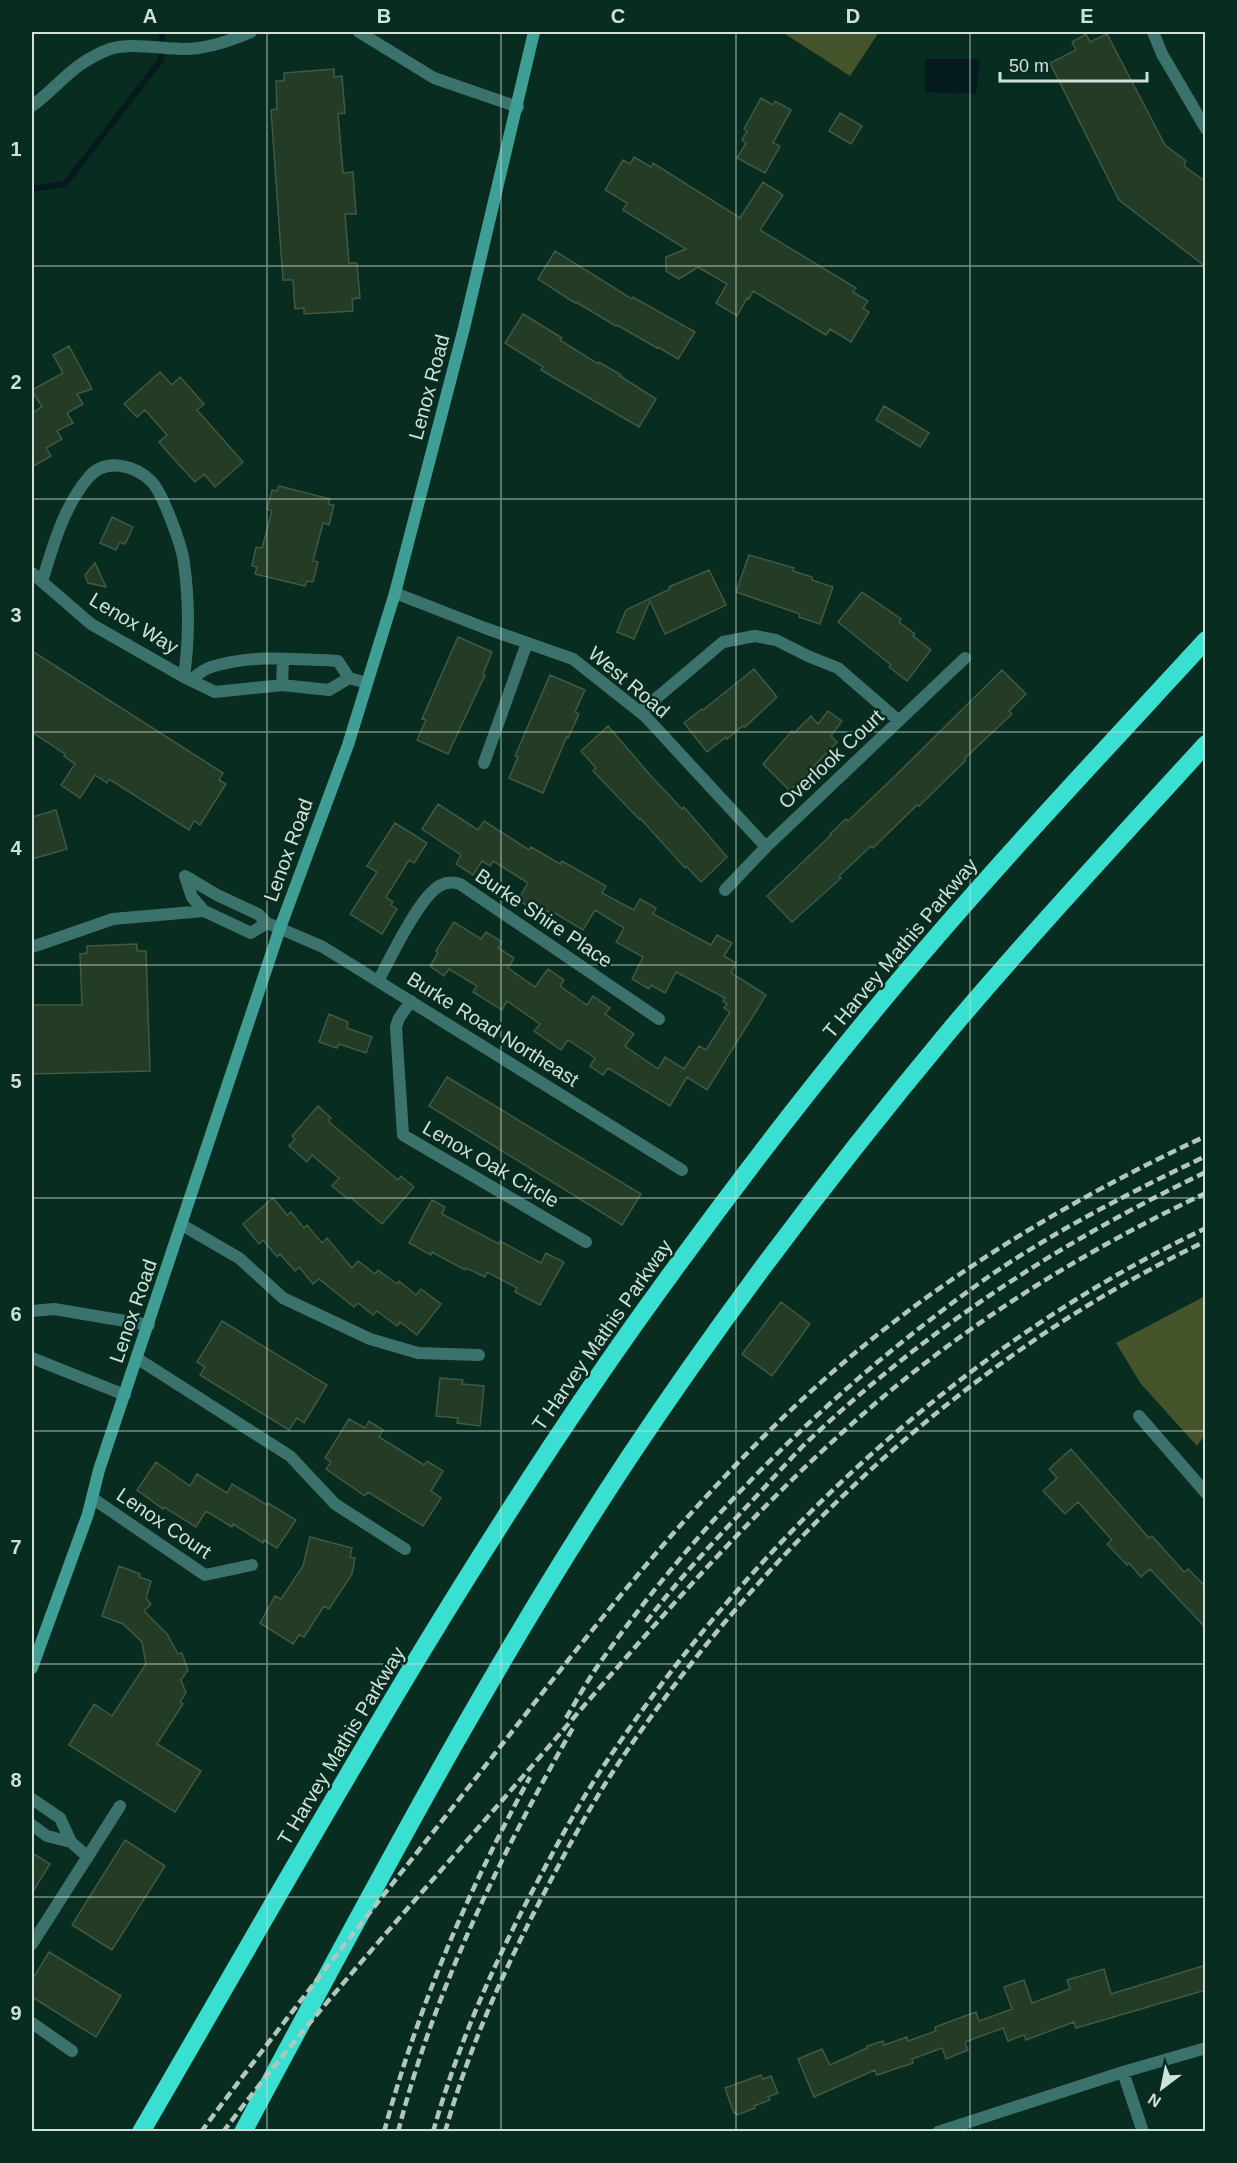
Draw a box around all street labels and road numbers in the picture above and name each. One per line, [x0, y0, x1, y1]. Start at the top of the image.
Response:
street label: Lenox Road [404, 332, 454, 442]
street label: Lenox Way [86, 588, 182, 658]
street label: West Road [584, 642, 674, 722]
street label: Overlook Court [774, 705, 888, 813]
street label: Lenox Road [259, 796, 317, 904]
street label: T Harvey Mathis Parkway [818, 854, 982, 1042]
street label: Burke Shire Place [471, 864, 617, 972]
street label: Burke Road Northeast [403, 967, 583, 1091]
street label: Lenox Oak Circle [419, 1116, 563, 1212]
street label: T Harvey Mathis Parkway [528, 1236, 676, 1434]
street label: Lenox Road [105, 1256, 161, 1366]
street label: Lenox Court [113, 1483, 216, 1563]
street label: T Harvey Mathis Parkway [273, 1643, 409, 1849]

